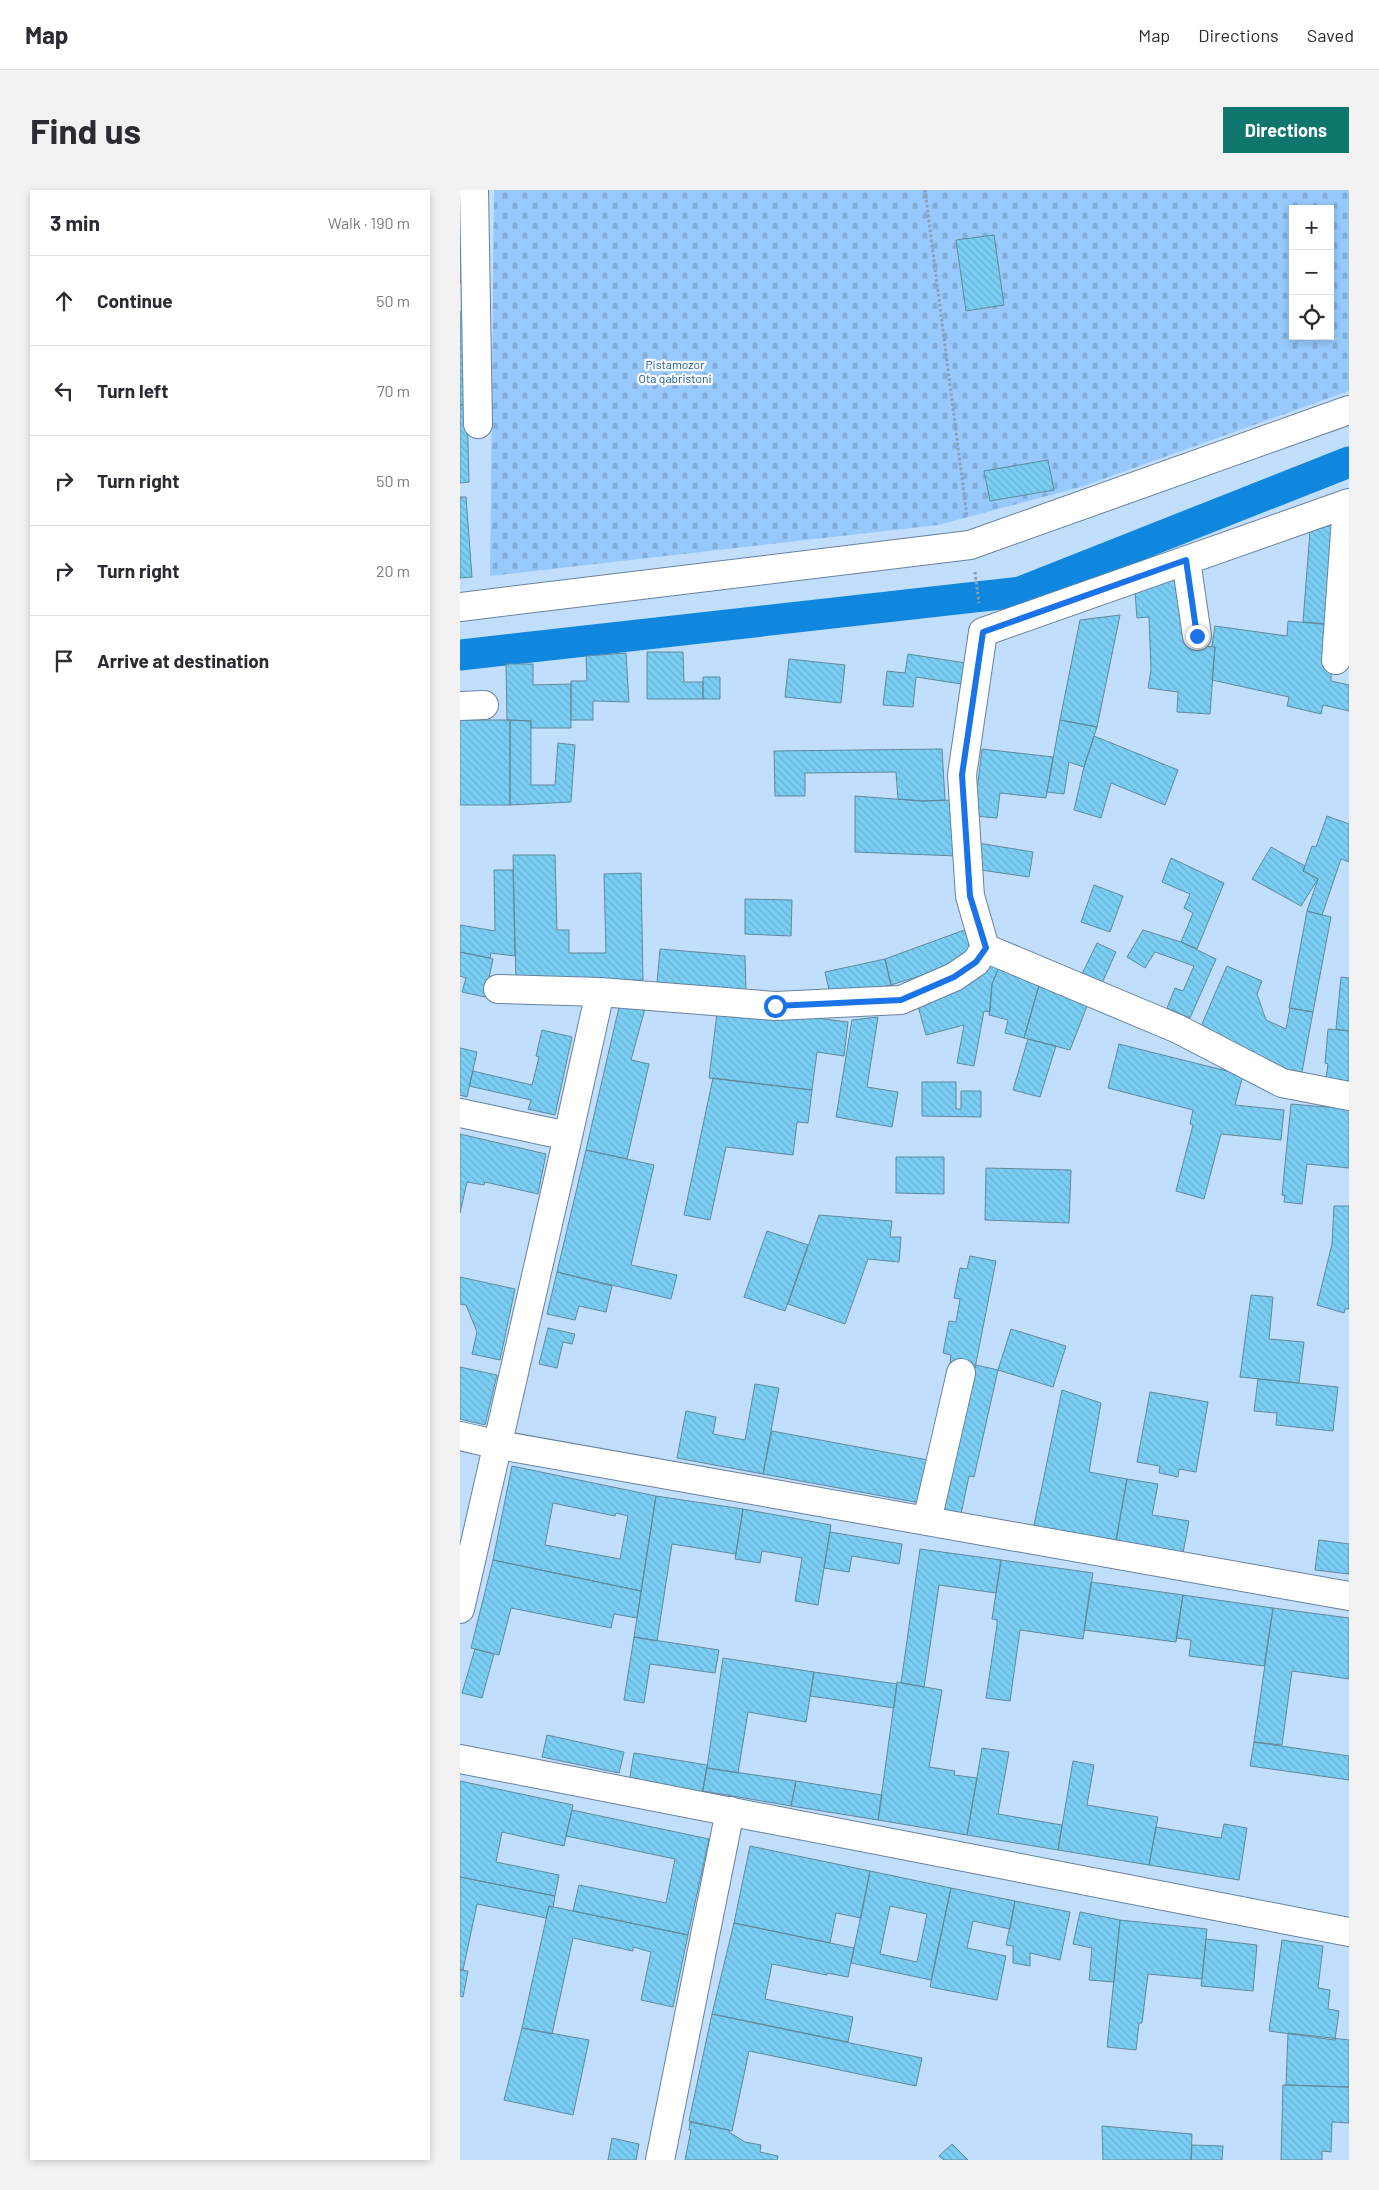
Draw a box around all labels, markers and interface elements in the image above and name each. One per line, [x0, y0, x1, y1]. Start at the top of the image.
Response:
text: Map [25, 20, 68, 49]
text: Map [1138, 24, 1170, 46]
text: Directions [1198, 24, 1279, 46]
text: Saved [1307, 24, 1354, 46]
button: Directions [1223, 107, 1349, 153]
text: Find us [30, 109, 141, 151]
map controls [1289, 205, 1334, 340]
button: + [1289, 205, 1334, 250]
text: 3 min [50, 210, 100, 235]
text: Walk · 190 m [328, 213, 410, 232]
button: − [1289, 250, 1334, 295]
icon: ahead [50, 287, 78, 315]
text: Continue [97, 289, 173, 312]
text: 50 m [376, 291, 410, 310]
button: locate [1289, 295, 1334, 340]
park label: Pistamozor Ota qabristoni [638, 357, 712, 385]
icon: left [50, 377, 78, 405]
text: Turn left [97, 379, 168, 402]
text: 70 m [377, 381, 410, 400]
icon: right [50, 467, 78, 495]
text: Turn right [97, 469, 179, 492]
text: 50 m [376, 471, 410, 490]
icon: right [50, 557, 78, 585]
text: Turn right [97, 559, 179, 582]
text: 20 m [376, 561, 410, 580]
route end [1186, 625, 1209, 648]
icon: arrive [50, 647, 78, 675]
text: Arrive at destination [97, 649, 269, 672]
route start [764, 995, 787, 1018]

